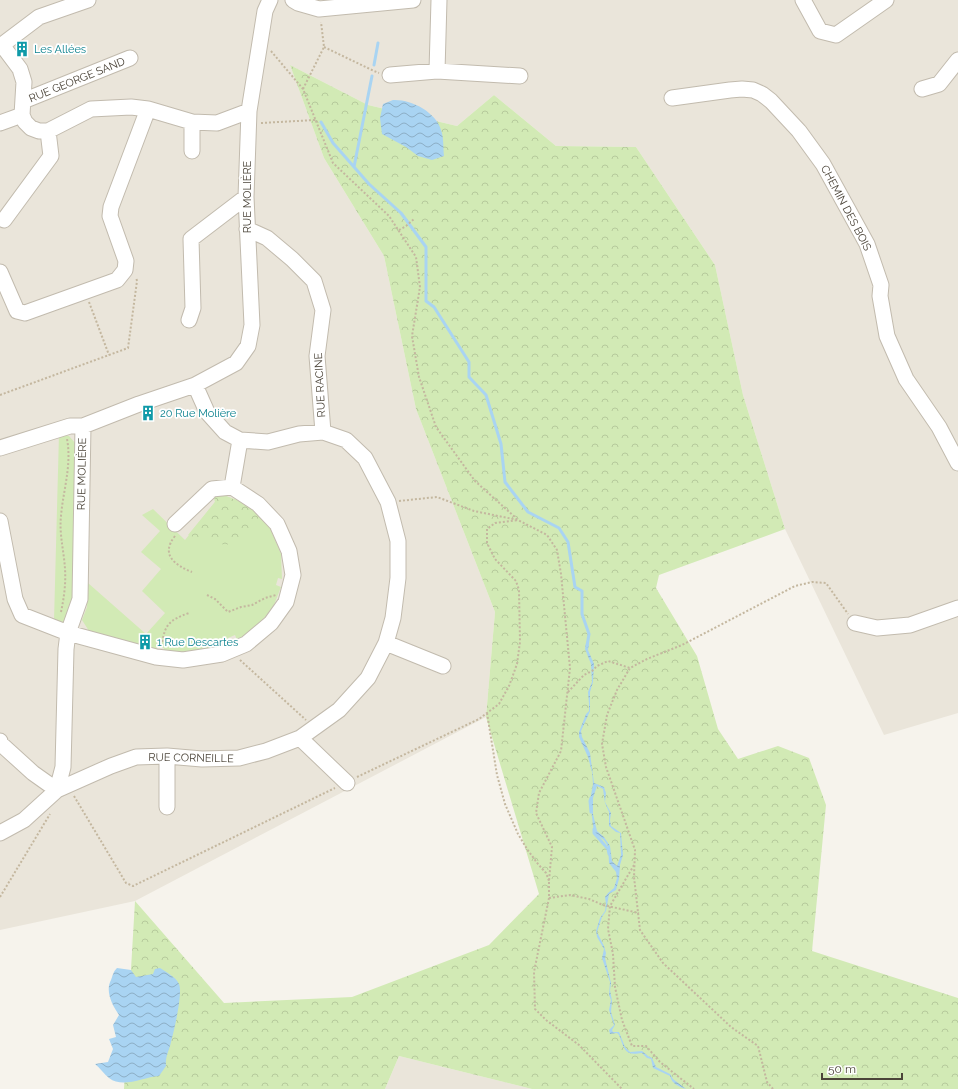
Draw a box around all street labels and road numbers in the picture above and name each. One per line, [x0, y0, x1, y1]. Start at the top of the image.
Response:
street label: RUE GEORGE SAND [27, 55, 127, 105]
street label: RUE MOLIÈRE [240, 160, 254, 233]
street label: CHEMIN DES BOIS [818, 163, 874, 253]
street label: RUE RACINE [312, 352, 328, 418]
street label: RUE MOLIÈRE [74, 437, 89, 510]
street label: RUE CORNEILLE [148, 751, 234, 765]

